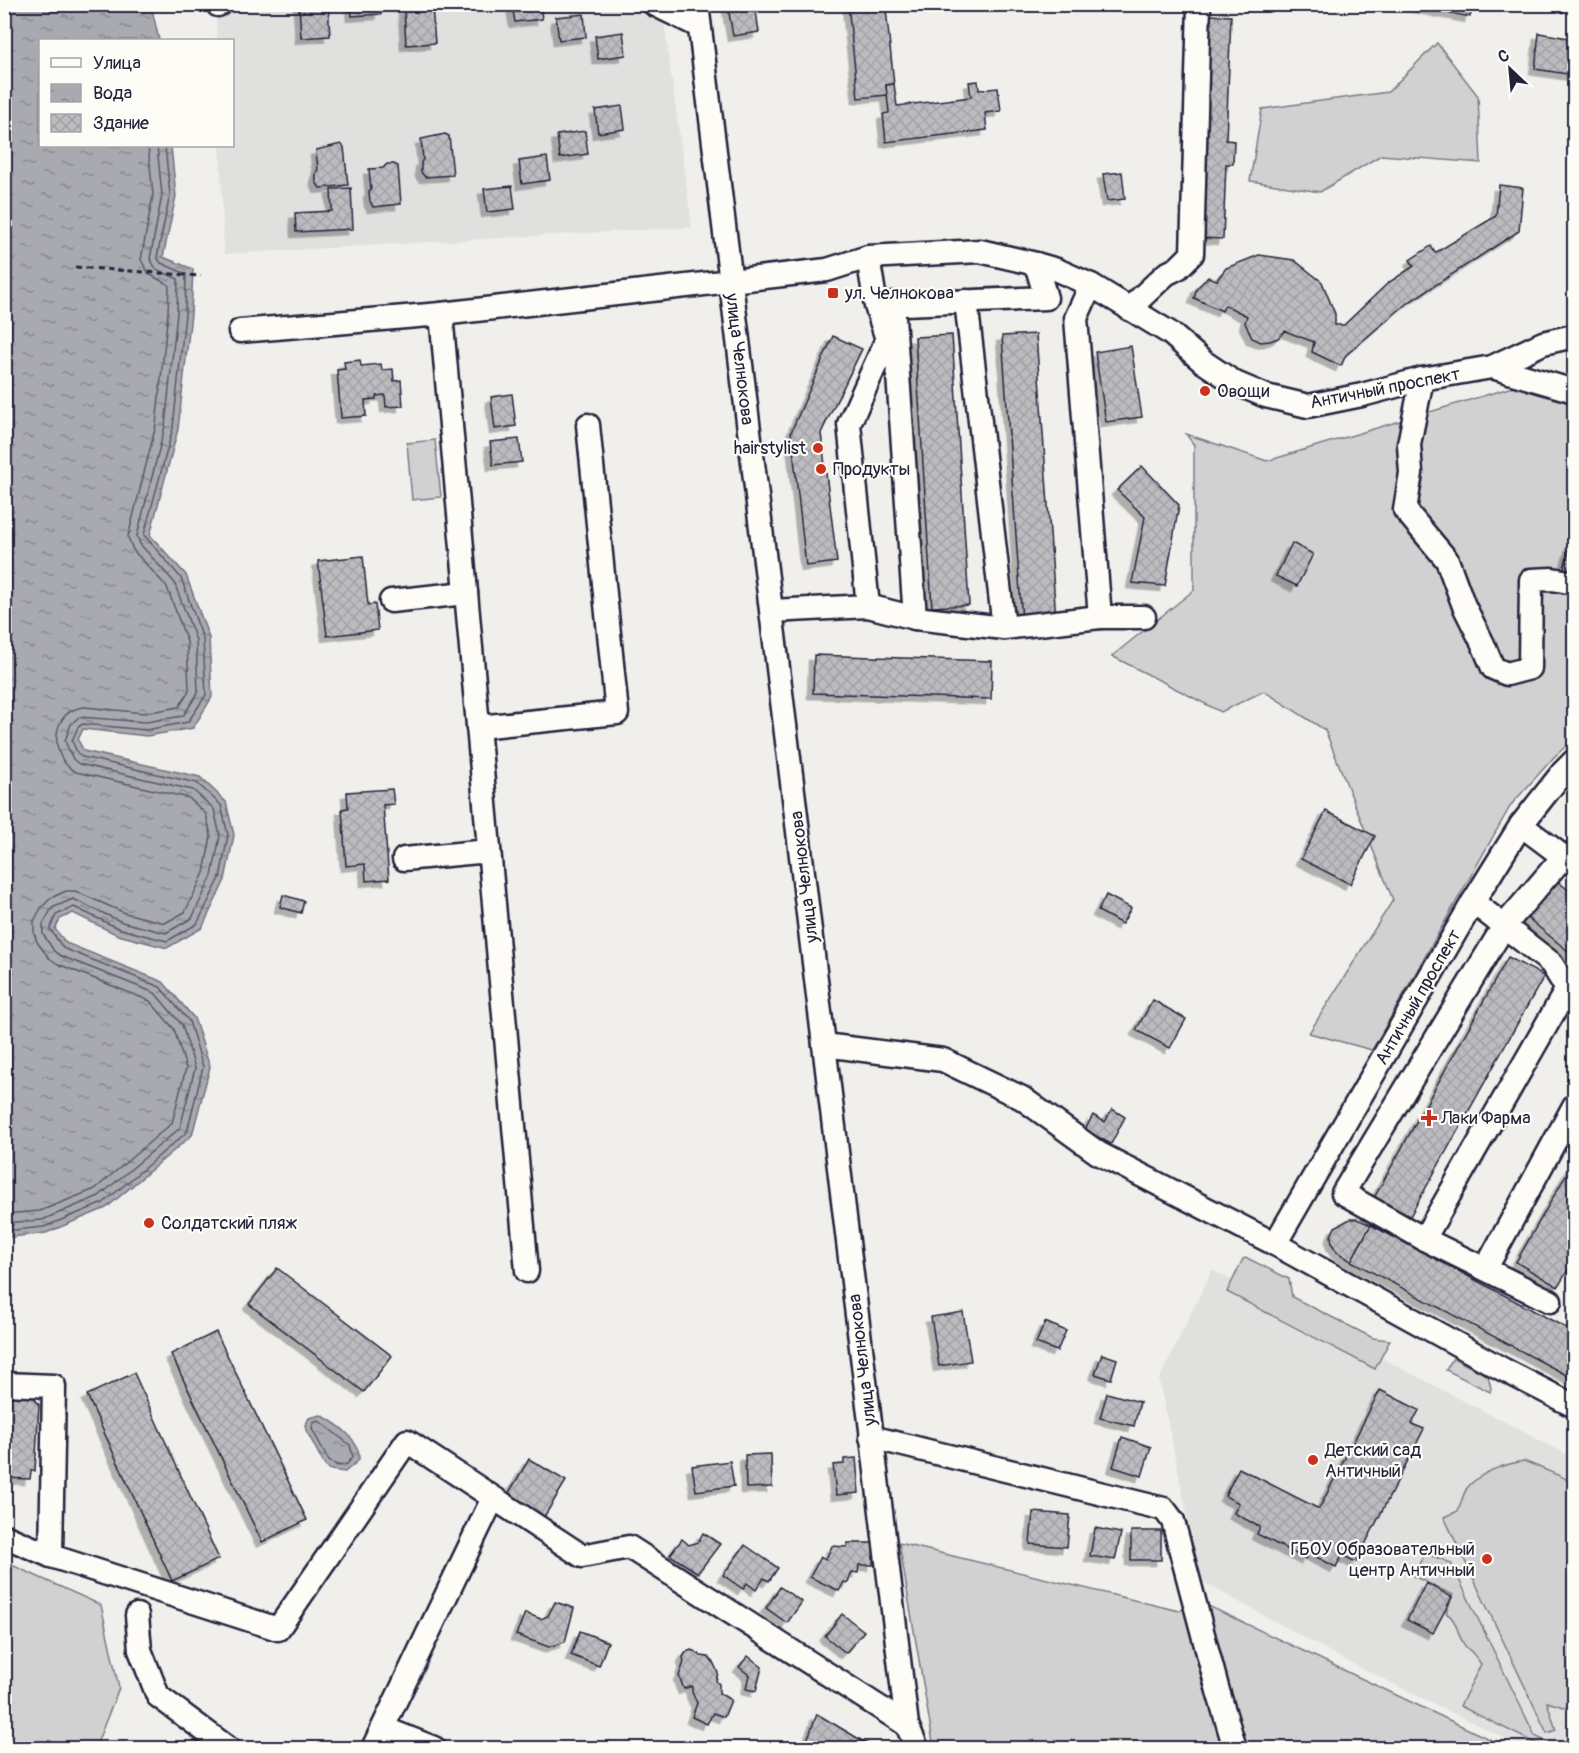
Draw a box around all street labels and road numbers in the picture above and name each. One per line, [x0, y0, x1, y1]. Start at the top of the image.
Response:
street label: улица Челнокова [720, 291, 759, 426]
street label: Античный проспект [1308, 363, 1462, 414]
street label: улица Челнокова [785, 810, 824, 945]
street label: Античный проспект [1370, 925, 1467, 1069]
street label: улица Челнокова [843, 1293, 882, 1428]

